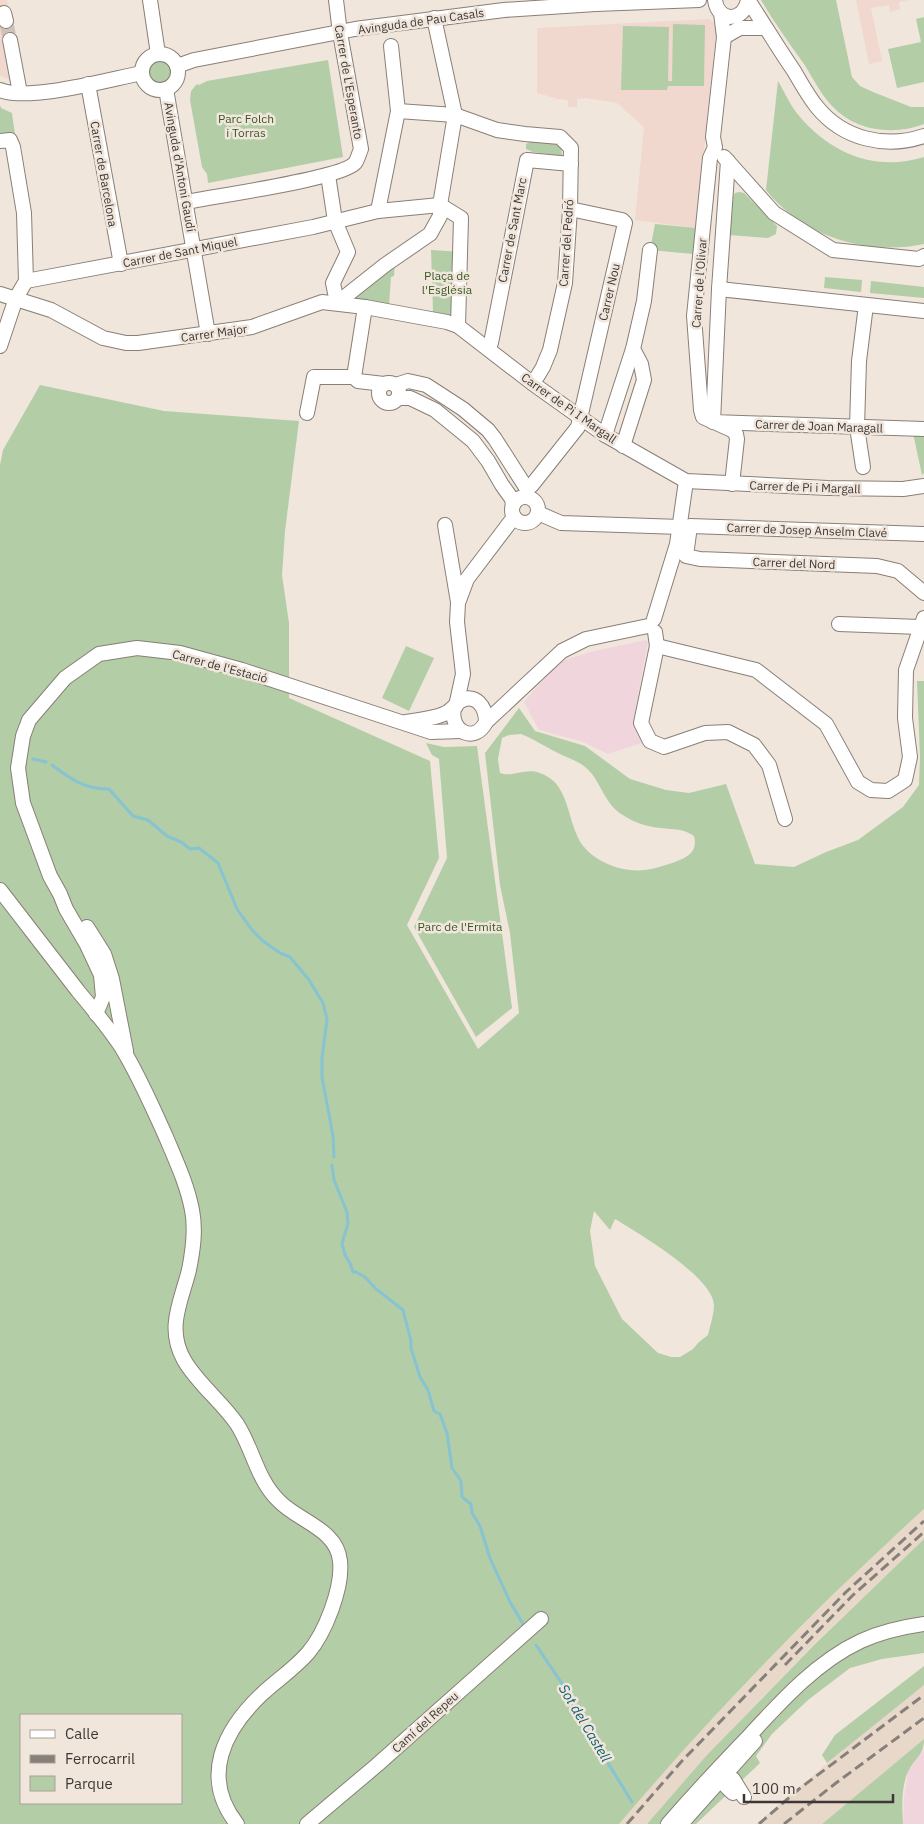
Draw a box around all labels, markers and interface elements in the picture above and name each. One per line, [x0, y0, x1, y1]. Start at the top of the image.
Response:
street label: Avinguda de Pau Casals [357, 5, 485, 37]
street label: Carrer de L'Esperanto [332, 24, 366, 141]
street label: Avinguda d'Antoni Gaudí [161, 101, 199, 233]
park label: Parc Folch i Torras [218, 111, 274, 140]
street label: Carrer de Barcelona [87, 120, 121, 229]
street label: Carrer de Sant Marc [494, 176, 530, 284]
street label: Carrer del Pedró [555, 198, 577, 287]
street label: Carrer de Sant Miquel [121, 234, 239, 270]
street label: Carrer de l'Olivar [688, 237, 710, 329]
street label: Carrer Nou [595, 262, 623, 322]
park label: Plaça de l'Església [422, 268, 473, 297]
street label: Carrer Major [180, 321, 249, 345]
street label: Carrer de Pi I Margall [518, 369, 620, 447]
street label: Carrer de Joan Maragall [755, 416, 883, 436]
street label: Carrer de Pi i Margall [749, 478, 861, 496]
street label: Carrer de Josep Anselm Clavé [726, 520, 888, 540]
street label: Carrer del Nord [752, 554, 836, 572]
street label: Carrer de l'Estació [171, 646, 270, 686]
park label: Parc de l'Ermita [418, 919, 503, 934]
water label: Sot del Castell [555, 1681, 615, 1765]
street label: Camí del Repeu [389, 1688, 461, 1756]
legend [20, 1714, 182, 1804]
text: Calle [65, 1724, 99, 1743]
text: Ferrocarril [65, 1749, 135, 1768]
scale bar [744, 1772, 893, 1804]
text: Parque [65, 1774, 113, 1793]
text: 100 m [752, 1779, 796, 1798]

